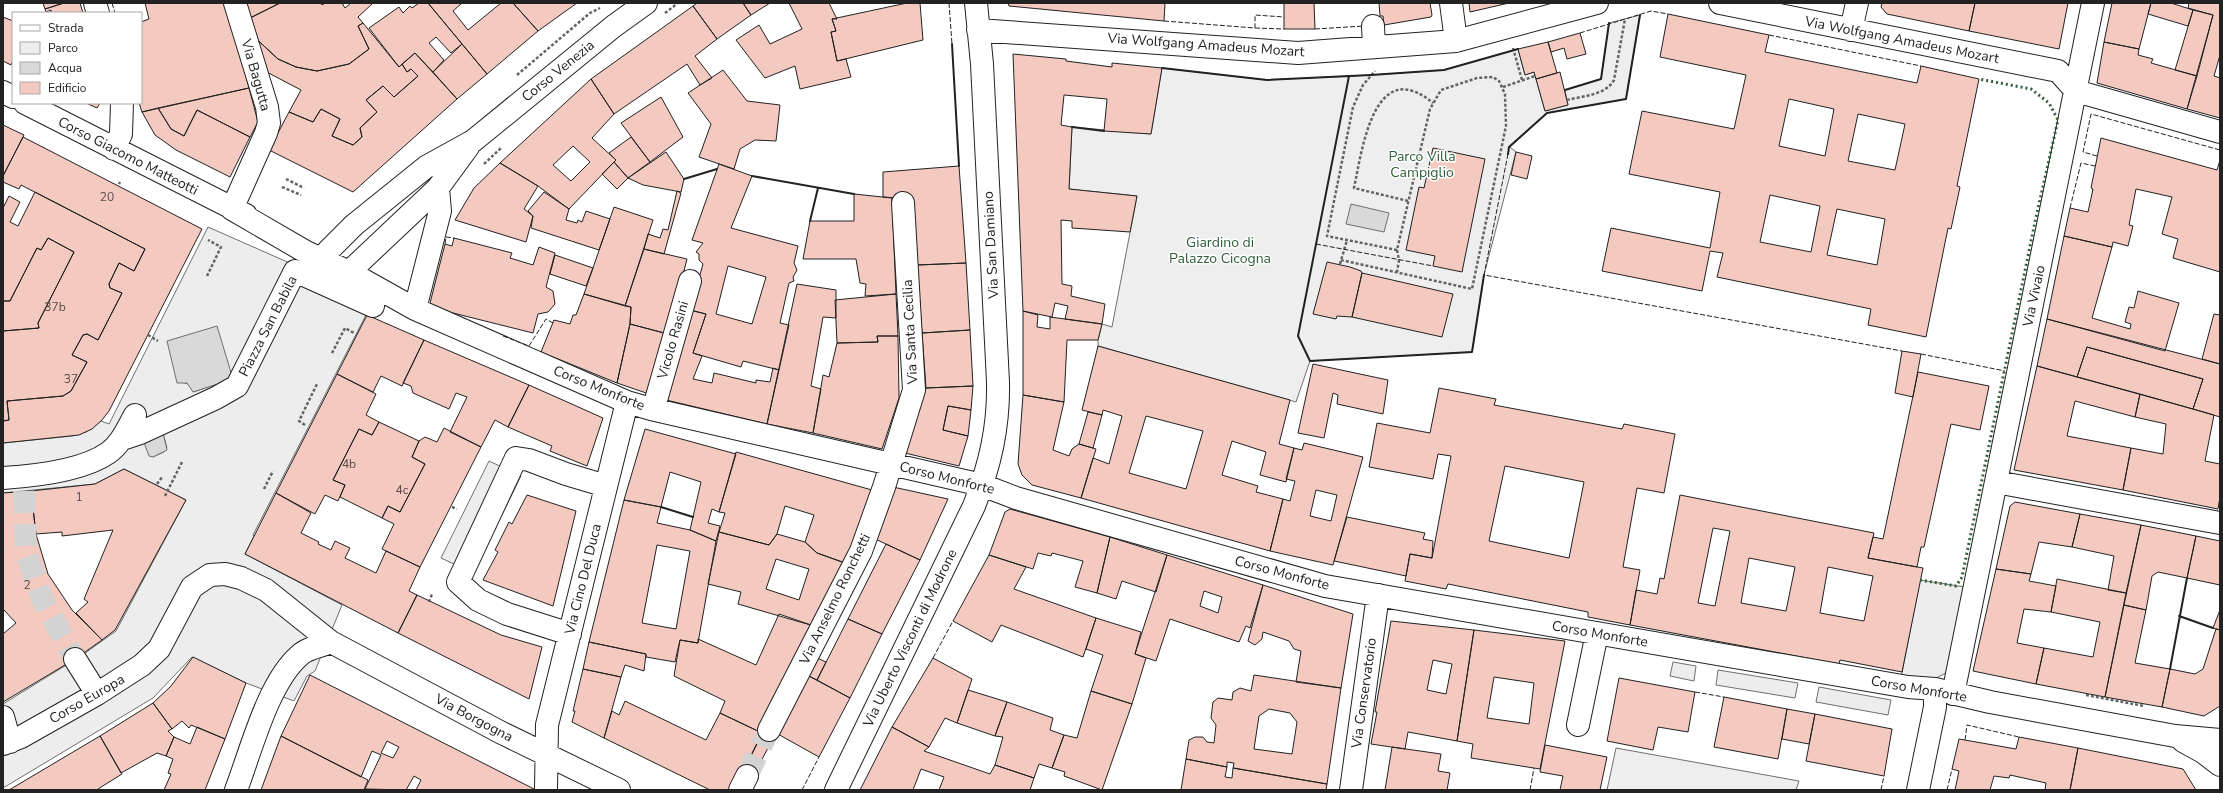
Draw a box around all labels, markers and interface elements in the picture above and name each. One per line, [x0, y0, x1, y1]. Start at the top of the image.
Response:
legend [12, 12, 142, 104]
street label: Via Wolfgang Amadeus Mozart [1802, 12, 2001, 68]
text: Strada [48, 20, 84, 36]
street label: Via Wolfgang Amadeus Mozart [1106, 29, 1305, 61]
street label: Via Bagutta [236, 36, 275, 113]
street label: Corso Venezia [518, 36, 598, 106]
text: Parco [48, 40, 78, 56]
text: Acqua [48, 60, 82, 76]
text: Edificio [48, 80, 87, 96]
street label: Corso Giacomo Matteotti [55, 112, 201, 200]
park label: Parco Villa Campiglio [1388, 147, 1456, 182]
house number: 20 [100, 189, 114, 205]
street label: Via San Damiano [979, 191, 1003, 300]
park label: Giardino di Palazzo Cicogna [1169, 233, 1271, 268]
street label: Via Vivaio [2018, 263, 2050, 329]
street label: Piazza San Babila [234, 272, 302, 380]
street label: Via Santa Cecilia [898, 279, 922, 386]
house number: 37b [44, 299, 66, 315]
street label: Vicolo Rasini [653, 299, 693, 382]
street label: Corso Monforte [550, 361, 648, 415]
house number: 37 [64, 371, 78, 387]
house number: 4b [342, 456, 356, 472]
street label: Corso Monforte [897, 457, 997, 499]
house number: 4c [396, 482, 409, 498]
house number: 1 [75, 489, 83, 505]
street label: Via Cino Del Duca [560, 522, 606, 637]
street label: Via Anselmo Ronchetti [795, 530, 875, 669]
street label: Via Uberto Visconti di Modrone [858, 546, 961, 731]
street label: Corso Monforte [1233, 551, 1331, 595]
house number: 2 [23, 577, 31, 593]
street label: Corso Monforte [1550, 616, 1650, 652]
street label: Via Conservatorio [1347, 636, 1381, 750]
street label: Corso Europa [46, 670, 128, 728]
street label: Corso Monforte [1869, 671, 1969, 707]
street label: Via Borgogna [431, 689, 516, 746]

